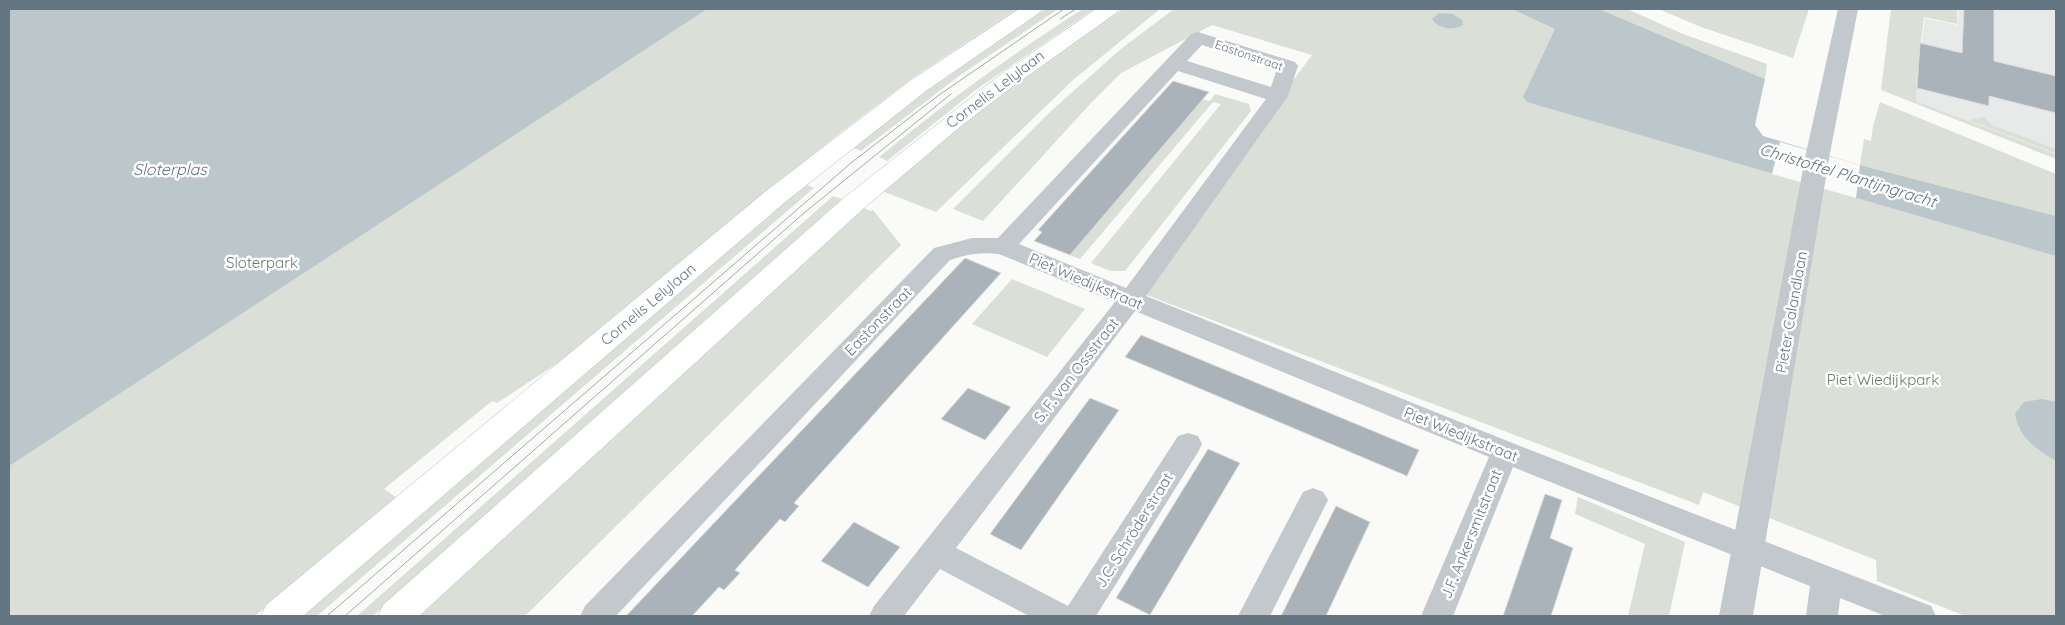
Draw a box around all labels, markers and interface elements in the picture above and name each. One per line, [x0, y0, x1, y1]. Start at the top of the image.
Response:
street label: Eastonstraat [1213, 36, 1285, 74]
street label: Cornelis Lelylaan [942, 46, 1048, 132]
water label: Christoffel Plantijngracht [1757, 139, 1940, 212]
water label: Sloterplas [133, 159, 208, 179]
street label: Piet Wiedijkstraat [1026, 249, 1146, 313]
street label: Pieter Calandlaan [1771, 249, 1811, 375]
park label: Sloterpark [226, 253, 298, 272]
street label: Cornelis Lelylaan [597, 259, 699, 349]
street label: Eastonstraat [840, 283, 916, 359]
street label: S. F. van Ossstraat [1029, 314, 1123, 426]
park label: Piet Wiedijkpark [1827, 370, 1939, 389]
street label: Piet Wiedijkstraat [1401, 402, 1521, 466]
street label: J.F. Ankersmitstraat [1436, 467, 1506, 601]
street label: J.C. Schröderstraat [1091, 469, 1177, 591]

